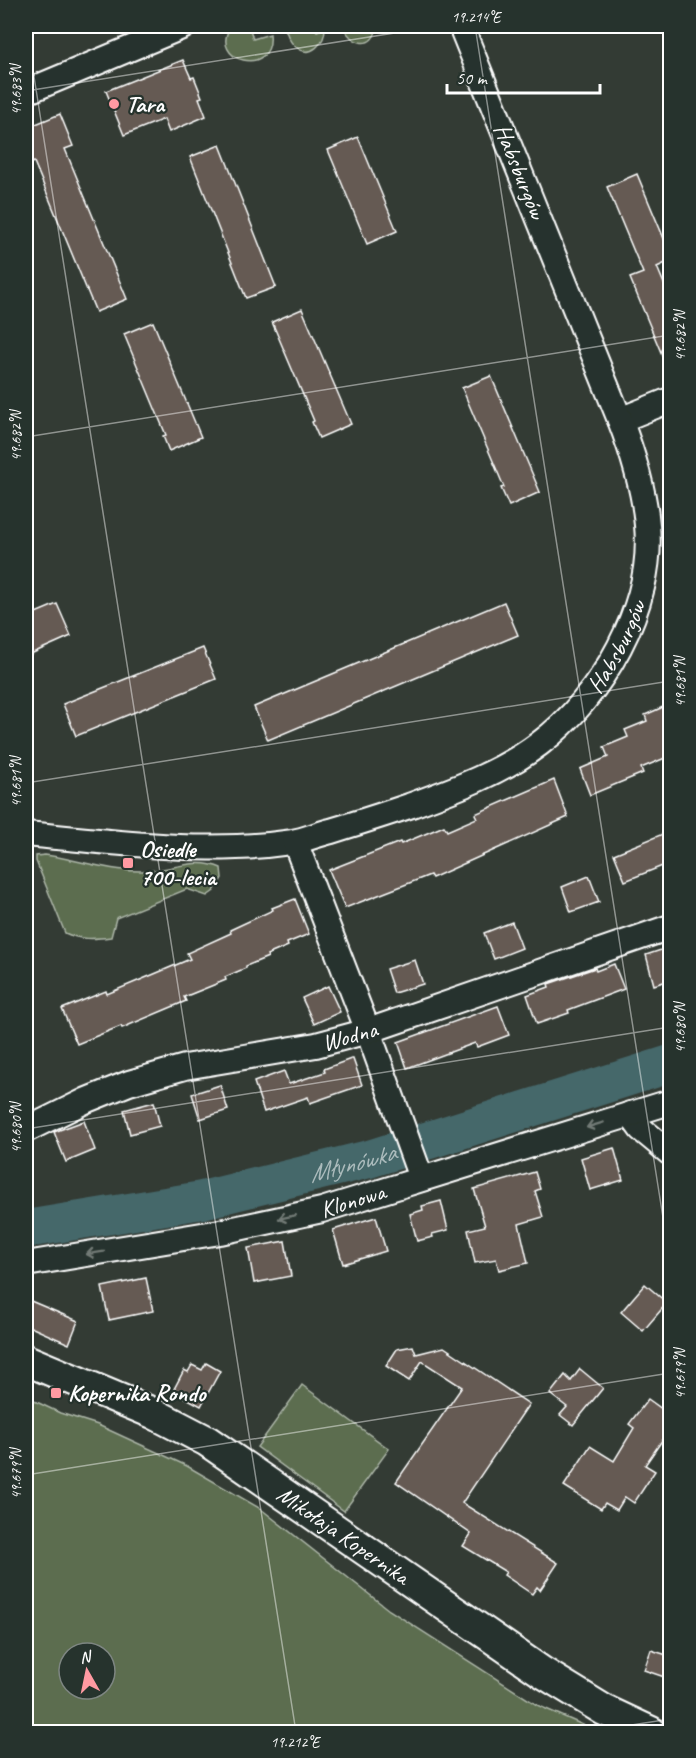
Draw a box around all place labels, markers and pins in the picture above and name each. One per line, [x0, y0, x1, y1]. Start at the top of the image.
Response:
place label: Tara [126, 89, 166, 119]
marker: Tara [107, 97, 121, 111]
place label: Osiedle 700-lecia [140, 834, 218, 892]
marker: Osiedle 700-lecia [121, 856, 135, 870]
place label: Kopernika Rondo [68, 1378, 208, 1408]
marker: Kopernika Rondo [49, 1386, 63, 1400]

